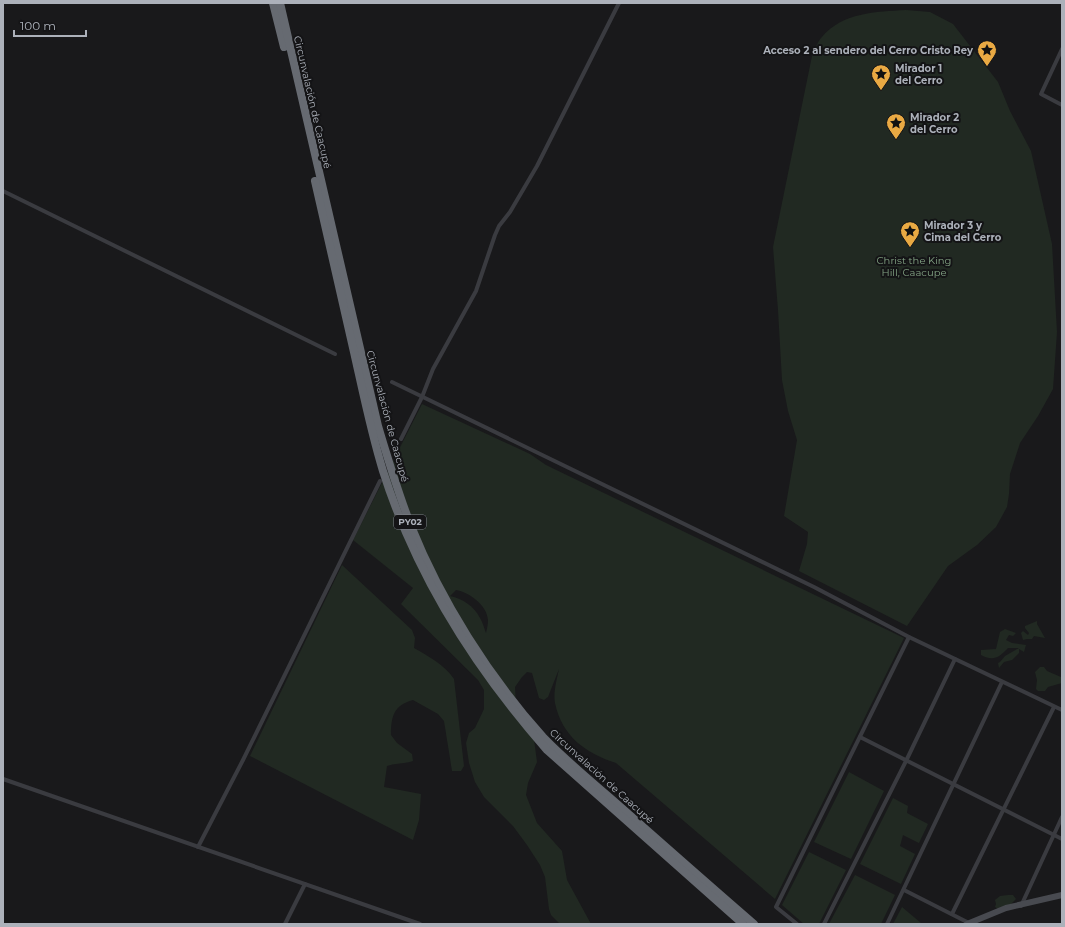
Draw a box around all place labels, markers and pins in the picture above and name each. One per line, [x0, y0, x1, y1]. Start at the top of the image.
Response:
place icon: Acceso 2 al sendero del Cerro Cristo Rey [976, 39, 998, 67]
place label: Acceso 2 al sendero del Cerro Cristo Rey [762, 44, 974, 57]
place label: Mirador 1 del Cerro [895, 62, 943, 87]
place icon: Mirador 1 del Cerro [870, 63, 892, 91]
place label: Mirador 2 del Cerro [910, 111, 959, 136]
place icon: Mirador 2 del Cerro [885, 112, 907, 140]
place label: Mirador 3 y Cima del Cerro [924, 219, 1002, 244]
place icon: Mirador 3 y Cima del Cerro [899, 220, 921, 248]

